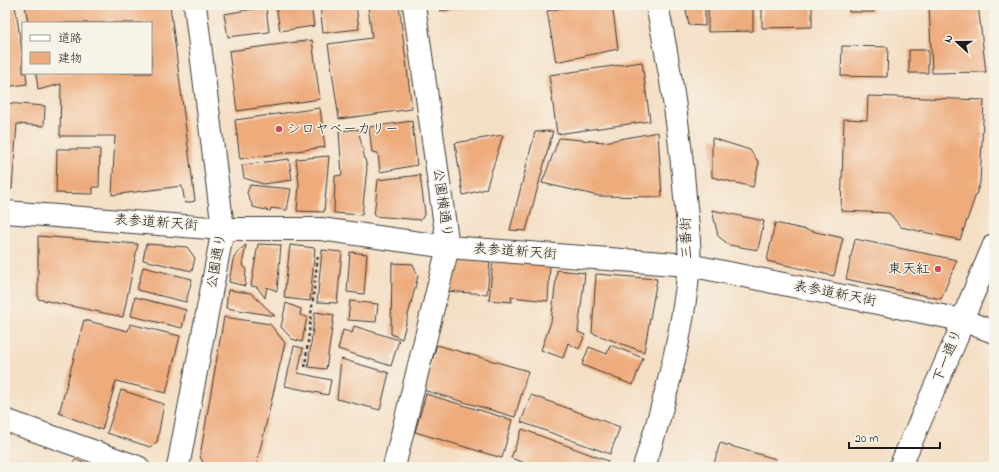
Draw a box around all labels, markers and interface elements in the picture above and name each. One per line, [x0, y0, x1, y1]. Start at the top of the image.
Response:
legend [22, 22, 152, 74]
north arrow [937, 22, 977, 62]
text: 道路 [58, 30, 82, 48]
text: N [940, 32, 957, 45]
text: 建物 [58, 50, 82, 68]
place label: シロヤベーカリー [287, 119, 399, 140]
marker: シロヤベーカリー [274, 124, 284, 134]
street label: 公園横通り [427, 167, 457, 239]
street label: 表参道新天街 [113, 210, 199, 236]
street label: 三番街 [675, 216, 699, 260]
street label: 公園通り [202, 232, 232, 290]
street label: 表参道新天街 [472, 239, 558, 265]
place label: 東天紅 [888, 259, 930, 280]
marker: 東天紅 [933, 264, 943, 274]
street label: 表参道新天街 [792, 276, 878, 312]
street label: 下一通り [928, 326, 968, 386]
scale bar [849, 424, 940, 450]
text: 20 m [855, 430, 878, 448]

